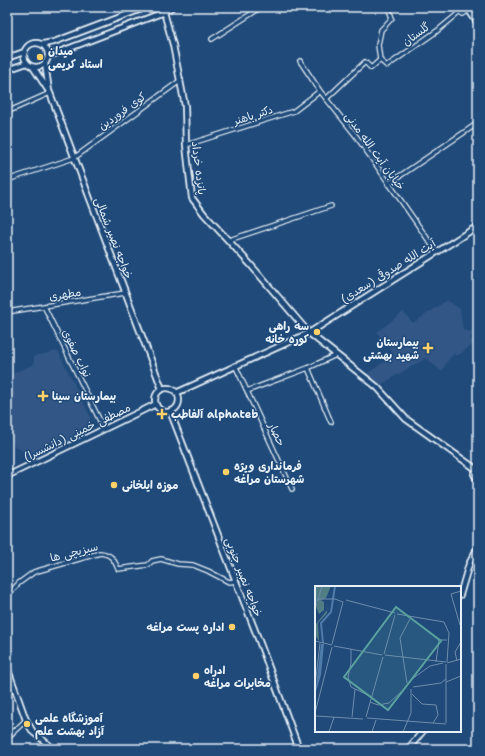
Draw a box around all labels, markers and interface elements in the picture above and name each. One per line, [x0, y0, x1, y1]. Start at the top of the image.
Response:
street label: گلستان [399, 19, 433, 50]
place label: میدان استاد کریمی [48, 44, 103, 72]
marker: میدان استاد کریمی [35, 52, 45, 62]
street label: کوی فروردین [95, 89, 149, 134]
street label: دکتر باهنر [231, 102, 275, 129]
street label: خیابان آیت الله مدنی [341, 109, 408, 193]
street label: پانزده خرداد [188, 140, 209, 196]
street label: خواجه نصیر شمالی [91, 195, 136, 281]
street label: آیت الله صدوقی (سعدی) [338, 235, 440, 307]
street label: مطهری [48, 285, 82, 304]
place label: سه راهی کوره خانه [265, 319, 309, 347]
street label: نواب صفوی [58, 327, 95, 380]
marker: سه راهی کوره خانه [312, 327, 322, 337]
place label: بیمارستان شهید بهشتی [363, 335, 419, 363]
marker: بیمارستان شهید بهشتی [422, 342, 434, 354]
place label: بیمارستان سینا [52, 389, 116, 404]
marker: بیمارستان سینا [37, 390, 49, 402]
street label: مصطفی خمینی (دانشسرا) [21, 400, 133, 465]
place label: آلفاطب alphateb [171, 407, 258, 422]
marker: آلفاطب alphateb [156, 408, 168, 420]
street label: حصار [264, 419, 288, 448]
place label: فرمانداری ویژه شهرستان مراغه [234, 459, 304, 487]
marker: فرمانداری ویژه شهرستان مراغه [221, 467, 231, 477]
place label: موزه ایلخانی [122, 478, 178, 493]
marker: موزه ایلخانی [109, 480, 119, 490]
street label: خواجه نصیر جنوبی [222, 535, 266, 619]
street label: سبزیچی ها [49, 539, 100, 566]
inset map [315, 586, 461, 732]
place label: اداره پست مراغه [146, 620, 224, 635]
marker: اداره پست مراغه [227, 622, 237, 632]
place label: ادراه مخابرات مراغه [204, 663, 271, 691]
marker: ادراه مخابرات مراغه [191, 671, 201, 681]
place label: آموزشگاه علمی آزاد بهشت علم [35, 711, 105, 740]
marker: آموزشگاه علمی آزاد بهشت علم [22, 719, 32, 729]

